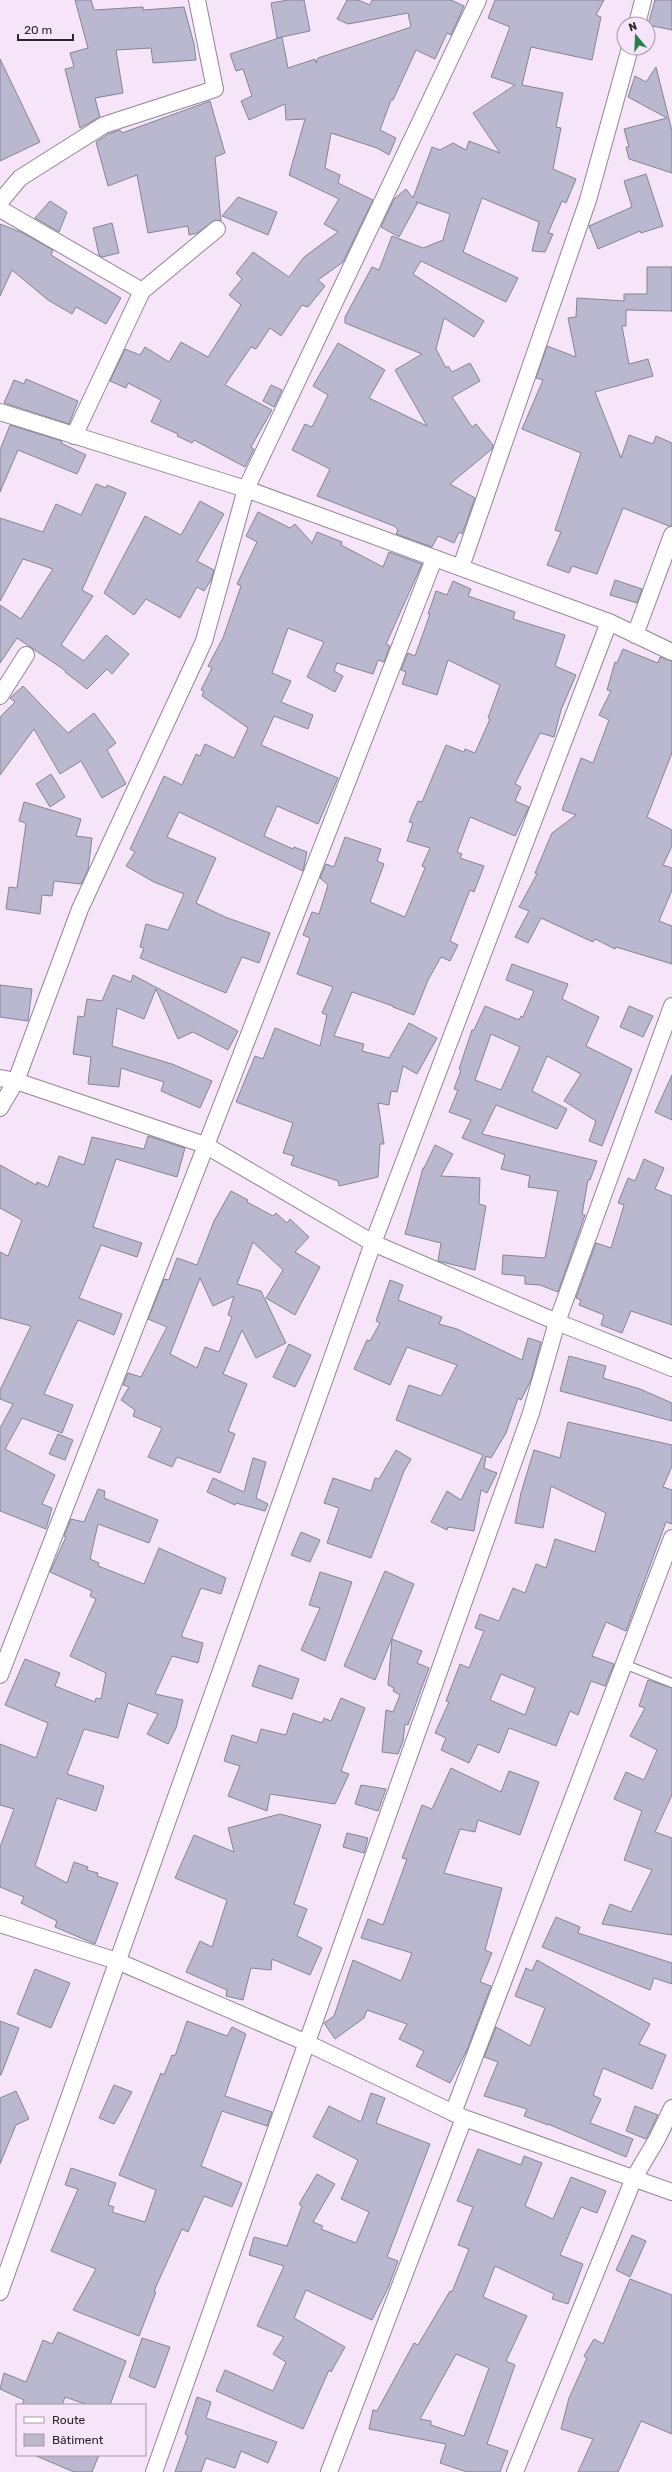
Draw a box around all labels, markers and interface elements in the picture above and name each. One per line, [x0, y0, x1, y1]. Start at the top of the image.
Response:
scale bar [18, 16, 73, 42]
north arrow [616, 16, 656, 56]
text: N [627, 20, 639, 34]
text: 20 m [24, 23, 52, 37]
legend [16, 2404, 146, 2456]
text: Route [52, 2413, 86, 2427]
text: Bâtiment [52, 2433, 104, 2447]

